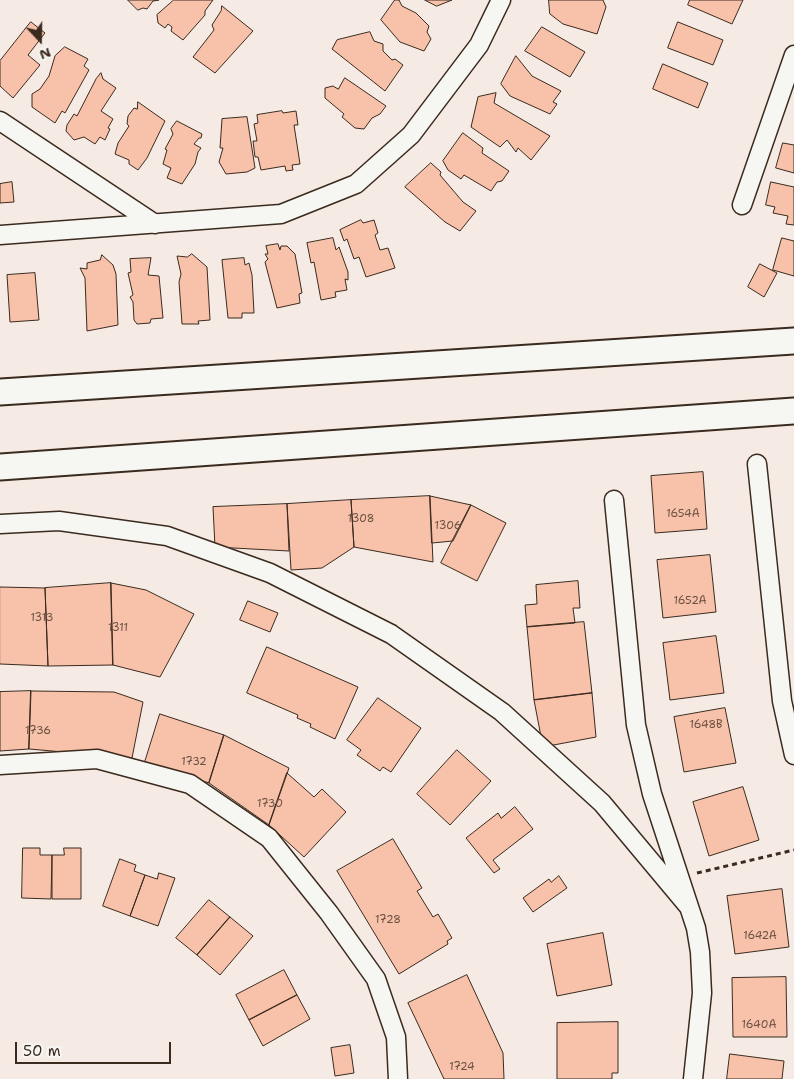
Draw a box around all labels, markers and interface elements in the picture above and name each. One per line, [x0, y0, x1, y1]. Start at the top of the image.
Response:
north arrow [15, 15, 65, 65]
text: N [37, 44, 54, 64]
house number: 1654A [666, 507, 700, 521]
house number: 1308 [348, 512, 374, 526]
house number: 1306 [435, 519, 461, 533]
house number: 1652A [674, 594, 706, 608]
house number: 1313 [31, 611, 53, 625]
house number: 1311 [108, 621, 128, 635]
house number: 1648B [689, 718, 723, 732]
house number: 1736 [25, 724, 51, 738]
house number: 1732 [181, 755, 207, 769]
house number: 1730 [257, 797, 283, 811]
house number: 1728 [375, 913, 401, 927]
house number: 1642A [743, 929, 777, 943]
house number: 1640A [742, 1018, 776, 1032]
scale bar [18, 1032, 174, 1064]
text: 50 m [23, 1041, 61, 1061]
house number: 1724 [449, 1060, 475, 1074]

